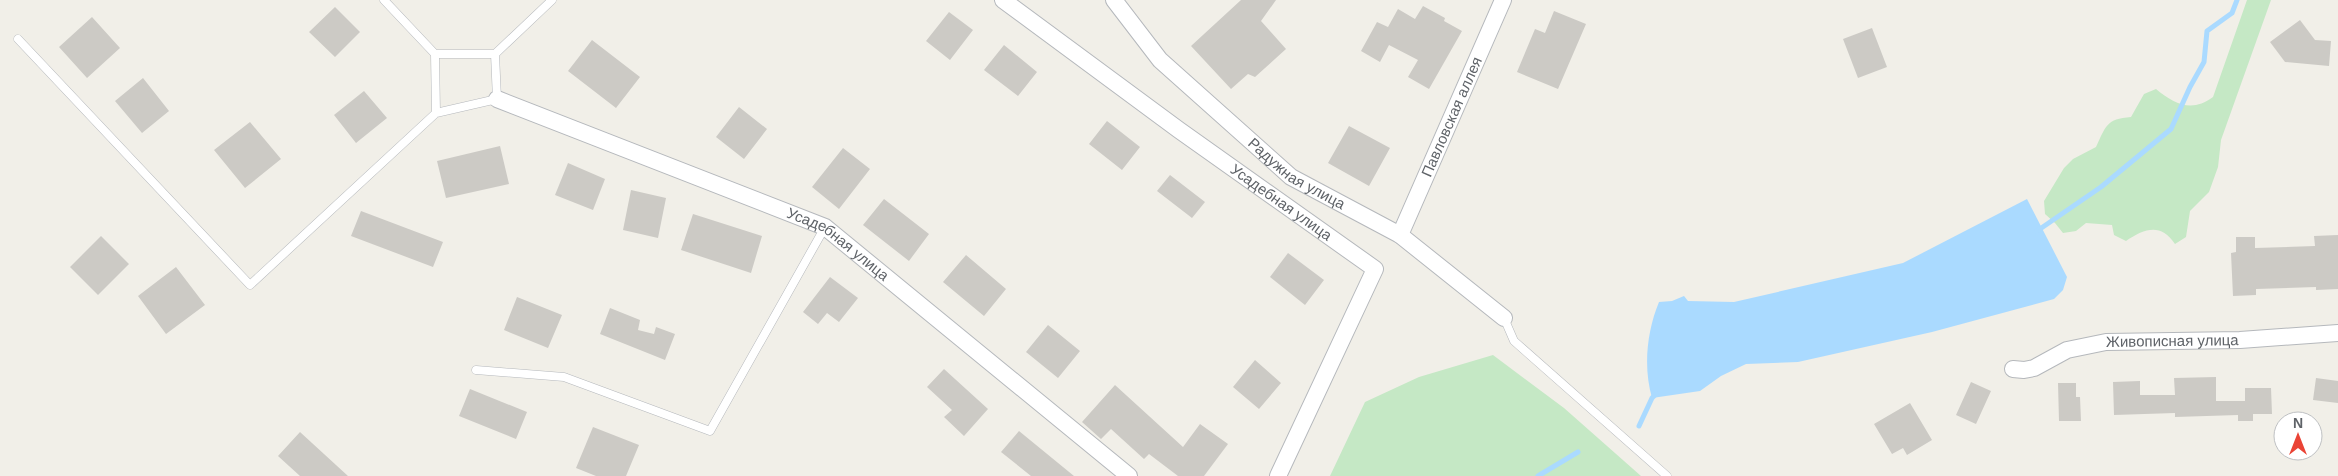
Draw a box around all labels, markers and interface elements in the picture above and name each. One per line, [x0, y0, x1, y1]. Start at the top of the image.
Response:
street label: Павловская аллея [1418, 54, 1485, 179]
street label: Радужная улица [1245, 134, 1349, 213]
street label: Усадебная улица [1227, 160, 1336, 244]
street label: Усадебная улица [785, 204, 893, 284]
street label: Живописная улица [2106, 331, 2239, 350]
north arrow [2273, 411, 2323, 461]
text: N [2293, 415, 2303, 431]

